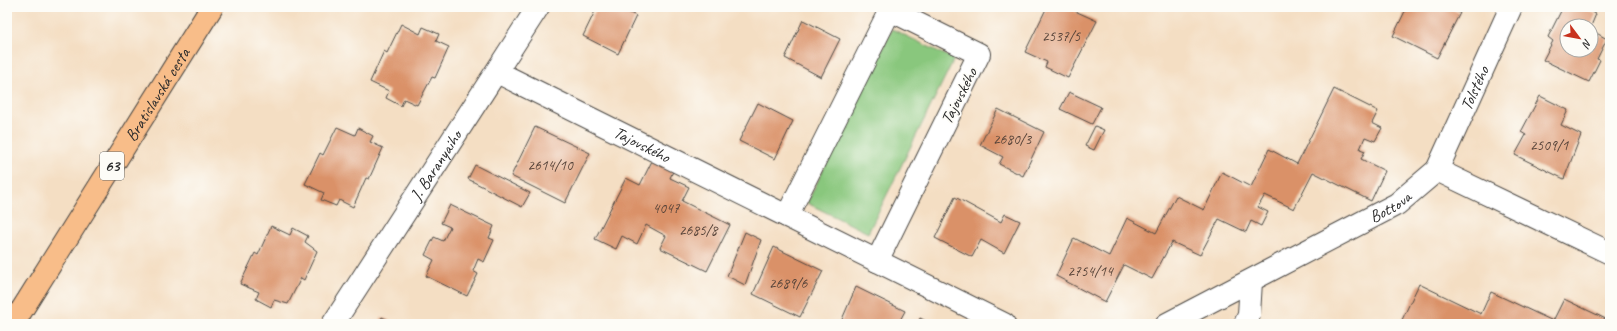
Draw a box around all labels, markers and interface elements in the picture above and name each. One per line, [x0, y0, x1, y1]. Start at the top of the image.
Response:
north arrow [1559, 18, 1599, 58]
house number: 2537/5 [1042, 27, 1082, 46]
text: N [1579, 37, 1595, 52]
street label: Bratislavská cesta [120, 43, 195, 145]
street label: Tolstého [1455, 62, 1494, 113]
street label: Tajovského [936, 64, 982, 128]
street label: Tajovského [610, 121, 675, 167]
street label: J. Baranyaiho [405, 125, 467, 205]
house number: 2680/3 [993, 130, 1033, 149]
house number: 2509/1 [1530, 136, 1570, 155]
road number: 63 [100, 152, 124, 180]
house number: 2614/10 [527, 156, 574, 175]
street label: Bottova [1366, 185, 1417, 227]
house number: 4047 [652, 199, 681, 218]
house number: 2685/8 [679, 221, 719, 240]
house number: 2754/14 [1067, 262, 1114, 281]
house number: 2689/6 [769, 274, 809, 293]

